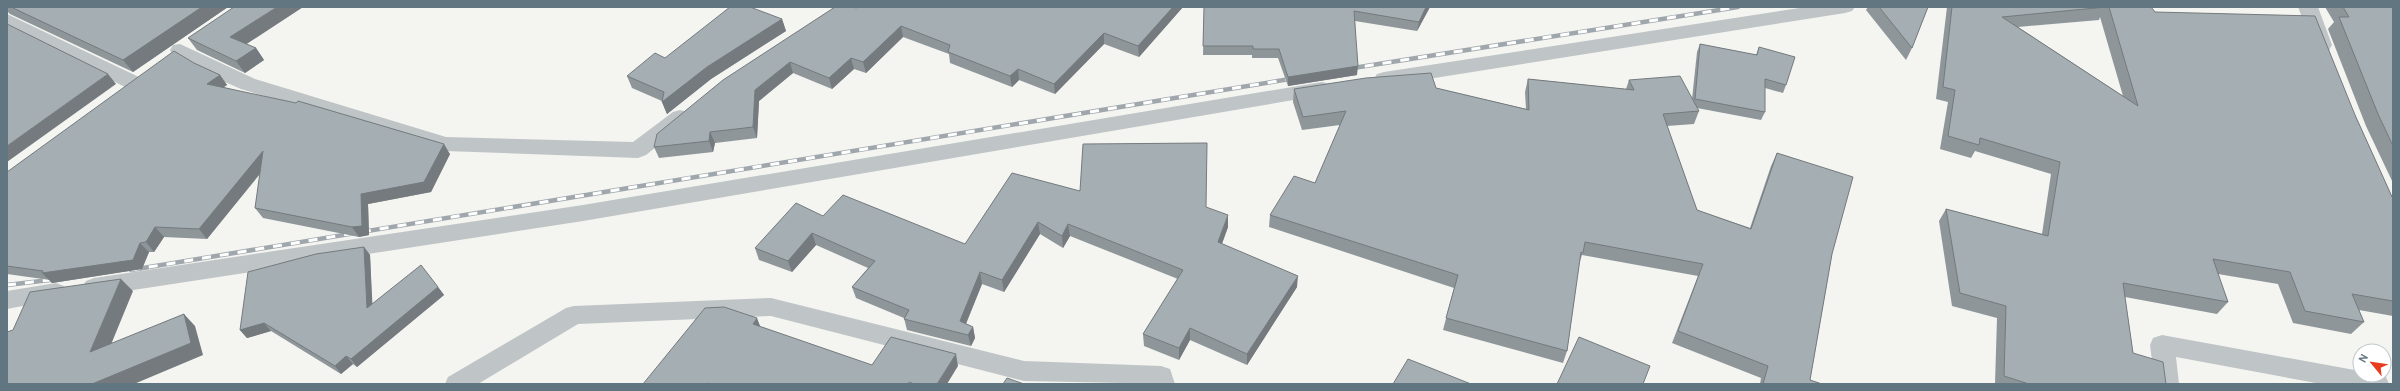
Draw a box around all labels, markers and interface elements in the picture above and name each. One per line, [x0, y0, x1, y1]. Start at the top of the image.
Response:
north arrow [2352, 343, 2392, 383]
text: N [2355, 351, 2371, 365]

